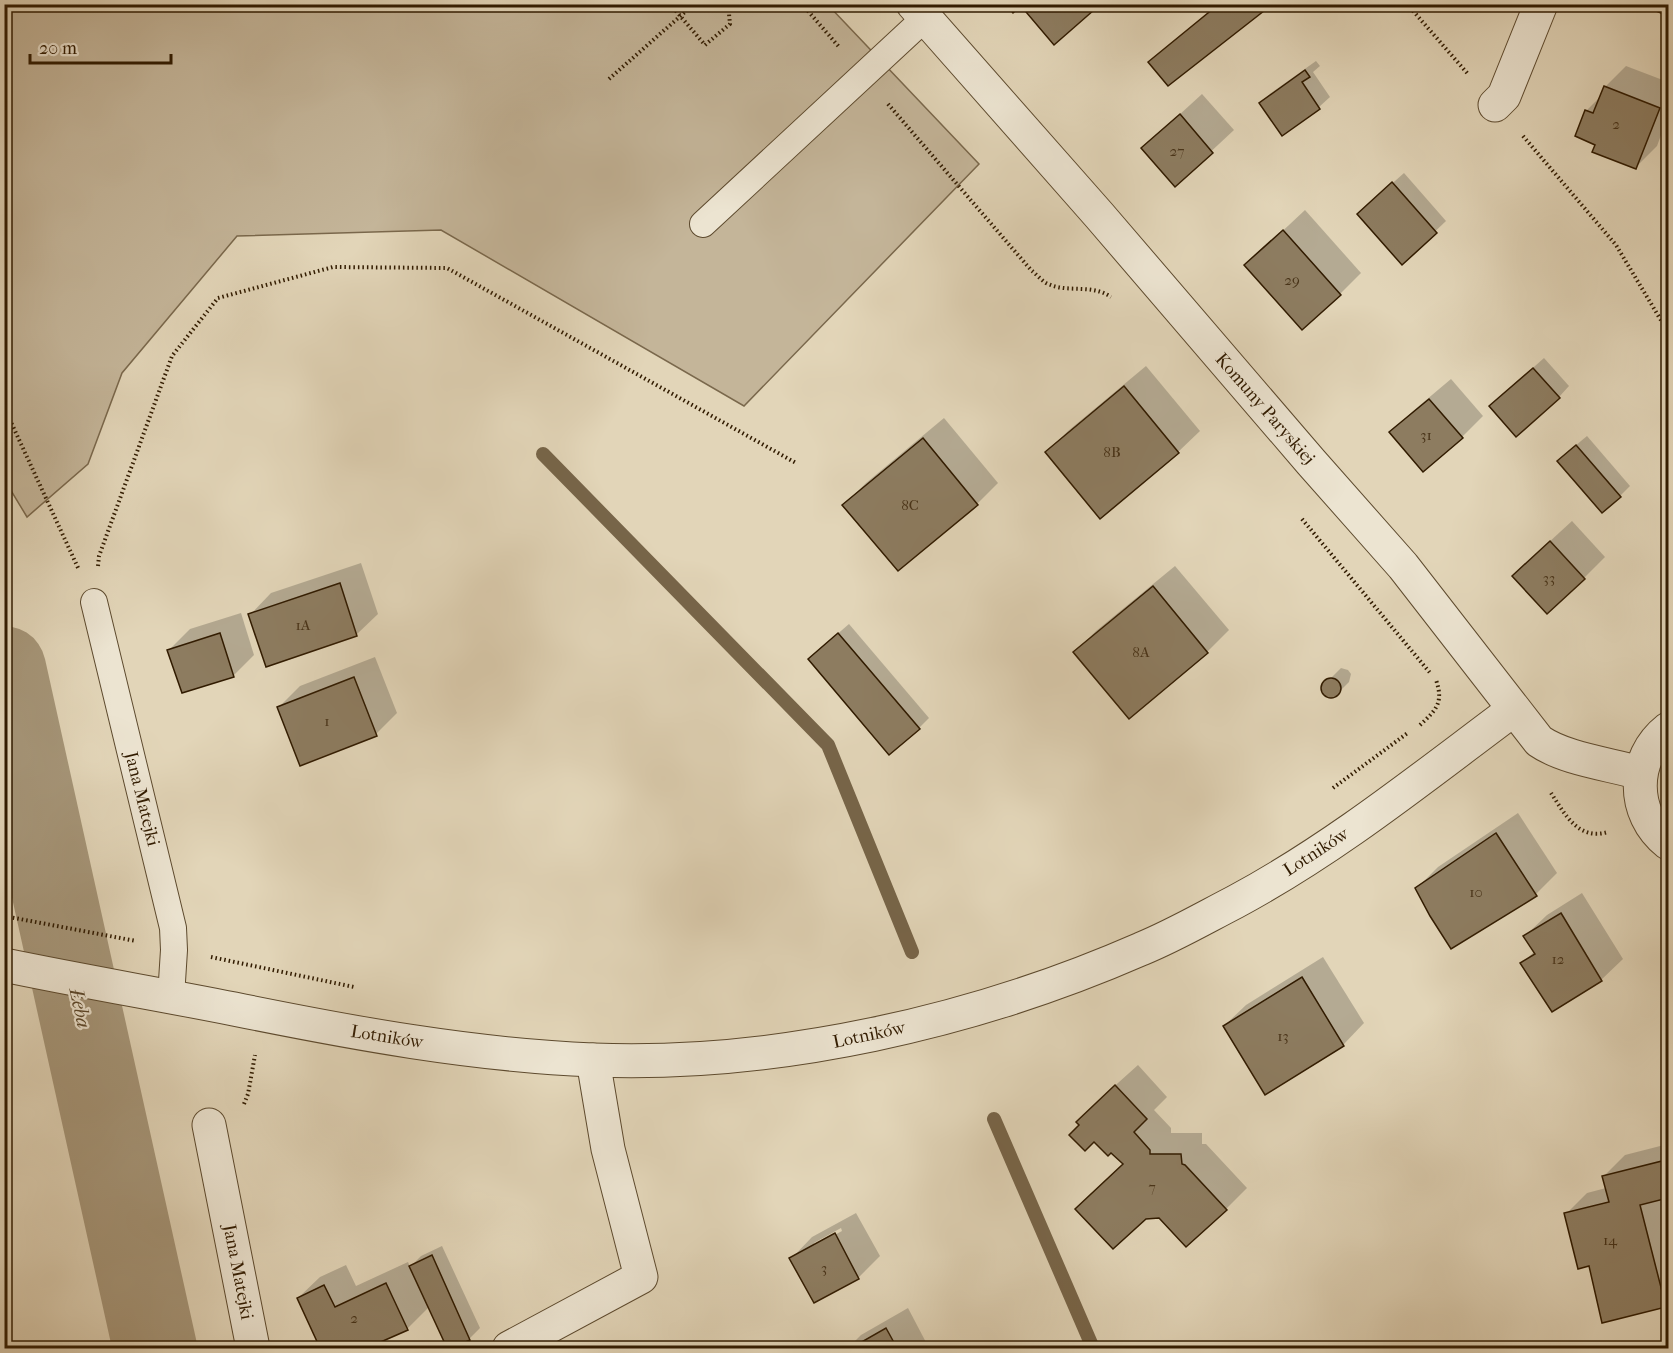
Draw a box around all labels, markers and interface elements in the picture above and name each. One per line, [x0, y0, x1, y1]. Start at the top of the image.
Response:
scale bar [30, 27, 171, 65]
text: 20 m [39, 38, 77, 59]
house number: 2 [1612, 115, 1620, 133]
house number: 27 [1170, 142, 1184, 160]
house number: 29 [1284, 271, 1300, 289]
street label: Komuny Paryskiej [1211, 349, 1319, 469]
house number: 31 [1420, 426, 1432, 444]
house number: 8B [1103, 443, 1121, 461]
house number: 8C [901, 496, 919, 514]
house number: 33 [1543, 569, 1555, 587]
house number: 1A [295, 616, 311, 634]
house number: 8A [1132, 643, 1150, 661]
house number: 1 [324, 712, 330, 730]
street label: Jana Matejki [120, 748, 164, 849]
street label: Lotników [1280, 823, 1353, 881]
house number: 10 [1469, 883, 1483, 901]
house number: 12 [1551, 950, 1565, 968]
water label: Łeba [64, 984, 95, 1030]
street label: Lotników [831, 1017, 908, 1053]
street label: Lotników [349, 1021, 425, 1053]
house number: 13 [1277, 1027, 1289, 1045]
house number: 7 [1148, 1178, 1156, 1196]
street label: Jana Matejki [218, 1221, 258, 1322]
house number: 14 [1603, 1231, 1618, 1249]
house number: 3 [821, 1259, 827, 1277]
house number: 2 [350, 1309, 358, 1327]

